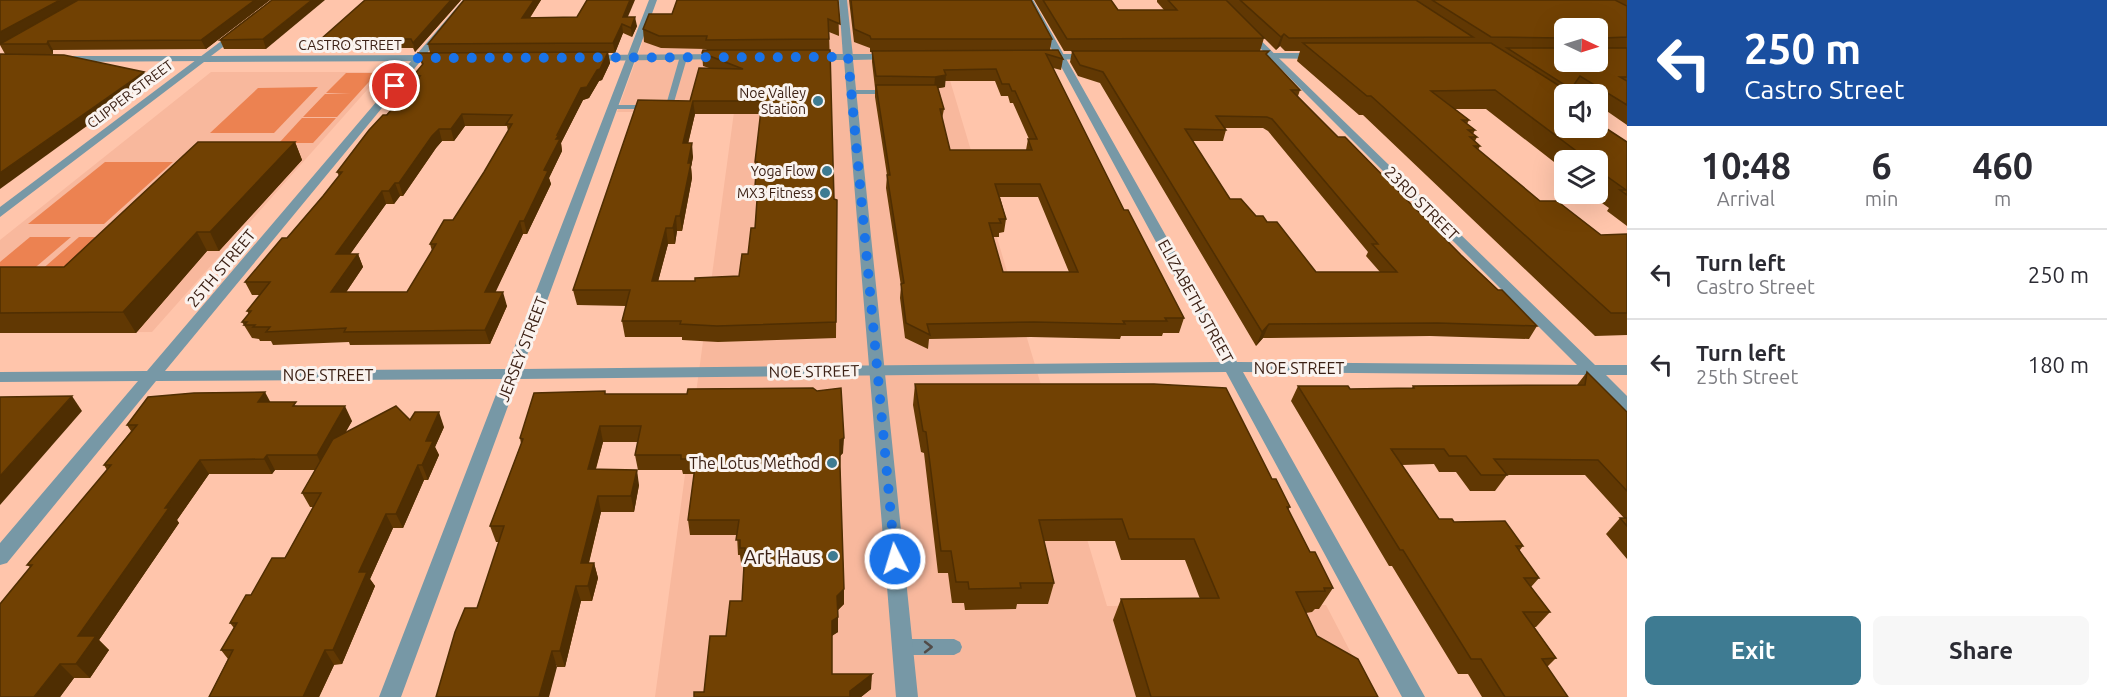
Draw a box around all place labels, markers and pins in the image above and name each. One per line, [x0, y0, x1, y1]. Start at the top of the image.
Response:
pin [369, 60, 420, 111]
place label: Noe Valley Station [739, 85, 806, 117]
marker: Noe Valley Station [811, 94, 825, 108]
place label: Yoga Flow [751, 163, 815, 179]
marker: Yoga Flow [820, 164, 834, 178]
place label: MX3 Fitness [737, 185, 813, 201]
marker: MX3 Fitness [818, 186, 832, 200]
place label: The Lotus Method [689, 454, 820, 472]
marker: The Lotus Method [825, 456, 839, 470]
place label: Art Haus [744, 545, 821, 568]
marker: Art Haus [826, 549, 840, 563]

